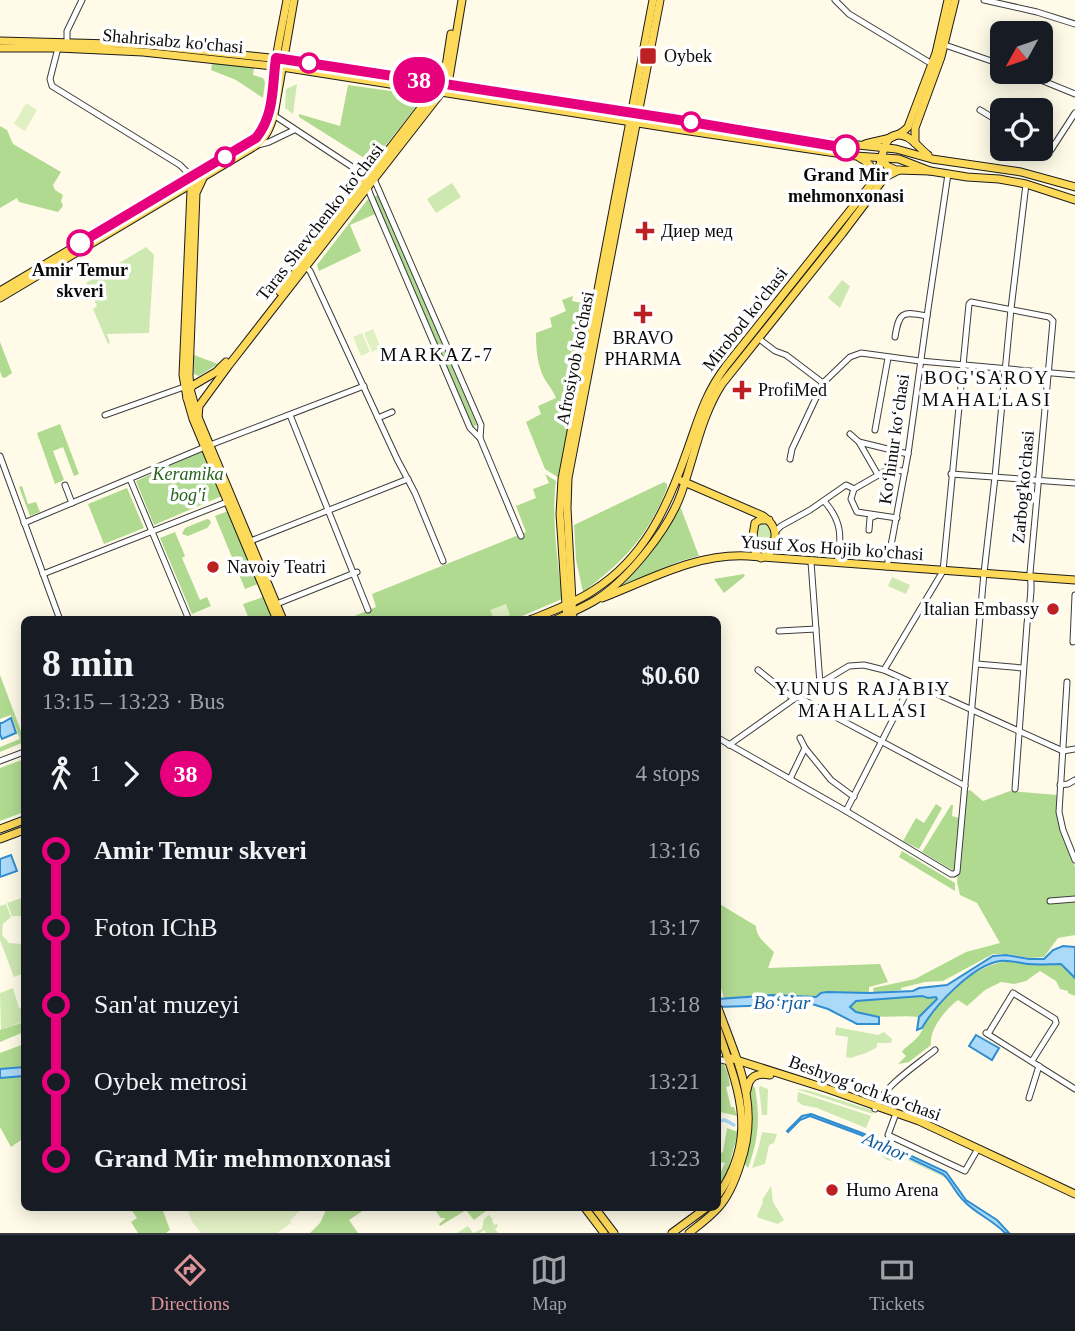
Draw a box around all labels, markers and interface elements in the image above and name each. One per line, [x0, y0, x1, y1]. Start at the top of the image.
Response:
north arrow [990, 21, 1054, 84]
map controls [990, 21, 1053, 161]
street label: Shahrisabz ko'chasi [102, 25, 244, 57]
marker: Oybek [638, 46, 658, 66]
place label: Oybek [664, 46, 712, 66]
unlabelled marker [299, 53, 319, 73]
line badge: 38 [388, 57, 450, 103]
text: 38 [407, 67, 431, 93]
button: locate [990, 98, 1053, 161]
unlabelled marker [681, 112, 701, 132]
marker: Grand Mir mehmonxonasi [833, 135, 859, 161]
street label: Taras Shevchenko ko'chasi [252, 139, 388, 305]
unlabelled marker [215, 147, 235, 167]
place label: Grand Mir mehmonxonasi [788, 165, 904, 206]
marker: Диер мед [635, 221, 655, 241]
place label: Диер мед [661, 221, 733, 241]
marker: Amir Temur skveri [67, 230, 93, 256]
place label: Amir Temur skveri [32, 260, 128, 301]
street label: Mirobod ko'chasi [698, 263, 792, 375]
street label: Afrosiyob ko'chasi [552, 289, 598, 427]
marker: BRAVO PHARMA [633, 304, 653, 324]
place label: BRAVO PHARMA [604, 328, 682, 369]
district label: MARKAZ-7 [380, 344, 494, 365]
district label: BOG'SAROY MAHALLASI [922, 367, 1052, 410]
street label: Ko‘hinur ko‘chasi [875, 373, 913, 505]
marker: ProfiMed [732, 380, 752, 400]
place label: ProfiMed [758, 380, 827, 400]
street label: Zarbog'ko'chasi [1008, 430, 1038, 544]
park label: Keramika bog'i [152, 464, 224, 505]
street label: Yusuf Xos Hojib ko'chasi [740, 532, 924, 564]
place label: Navoiy Teatri [227, 557, 326, 577]
marker: Navoiy Teatri [205, 559, 221, 575]
place label: Italian Embassy [924, 599, 1039, 619]
marker: Italian Embassy [1045, 601, 1061, 617]
text: 8 min [42, 642, 134, 684]
text: $0.60 [642, 661, 700, 690]
district label: YUNUS RAJABIY MAHALLASI [775, 678, 951, 721]
text: 13:15 – 13:23 · Bus [42, 689, 225, 714]
icon: walk [42, 755, 80, 793]
icon: forward [112, 755, 150, 793]
text: 1 [90, 761, 102, 786]
text: 38 [174, 761, 198, 787]
text: 4 stops [635, 761, 700, 786]
text: Amir Temur skveri [94, 836, 307, 865]
text: 13:16 [648, 838, 700, 863]
text: Foton IChB [94, 913, 218, 942]
text: 13:17 [648, 915, 700, 940]
text: San'at muzeyi [94, 990, 239, 1019]
text: 13:18 [648, 992, 700, 1017]
water label: Bo‘rjar [754, 992, 811, 1013]
street label: Beshyogʻoch koʻchasi [786, 1051, 944, 1125]
text: Oybek metrosi [94, 1067, 248, 1096]
text: 13:21 [648, 1069, 700, 1094]
water label: Anhor [858, 1126, 912, 1166]
text: Grand Mir mehmonxonasi [94, 1144, 391, 1173]
text: 13:23 [648, 1146, 700, 1171]
place label: Humo Arena [846, 1180, 938, 1200]
marker: Humo Arena [824, 1182, 840, 1198]
tab: Directions [150, 1251, 230, 1315]
tab: Map [530, 1251, 568, 1315]
tab: Tickets [869, 1251, 925, 1315]

